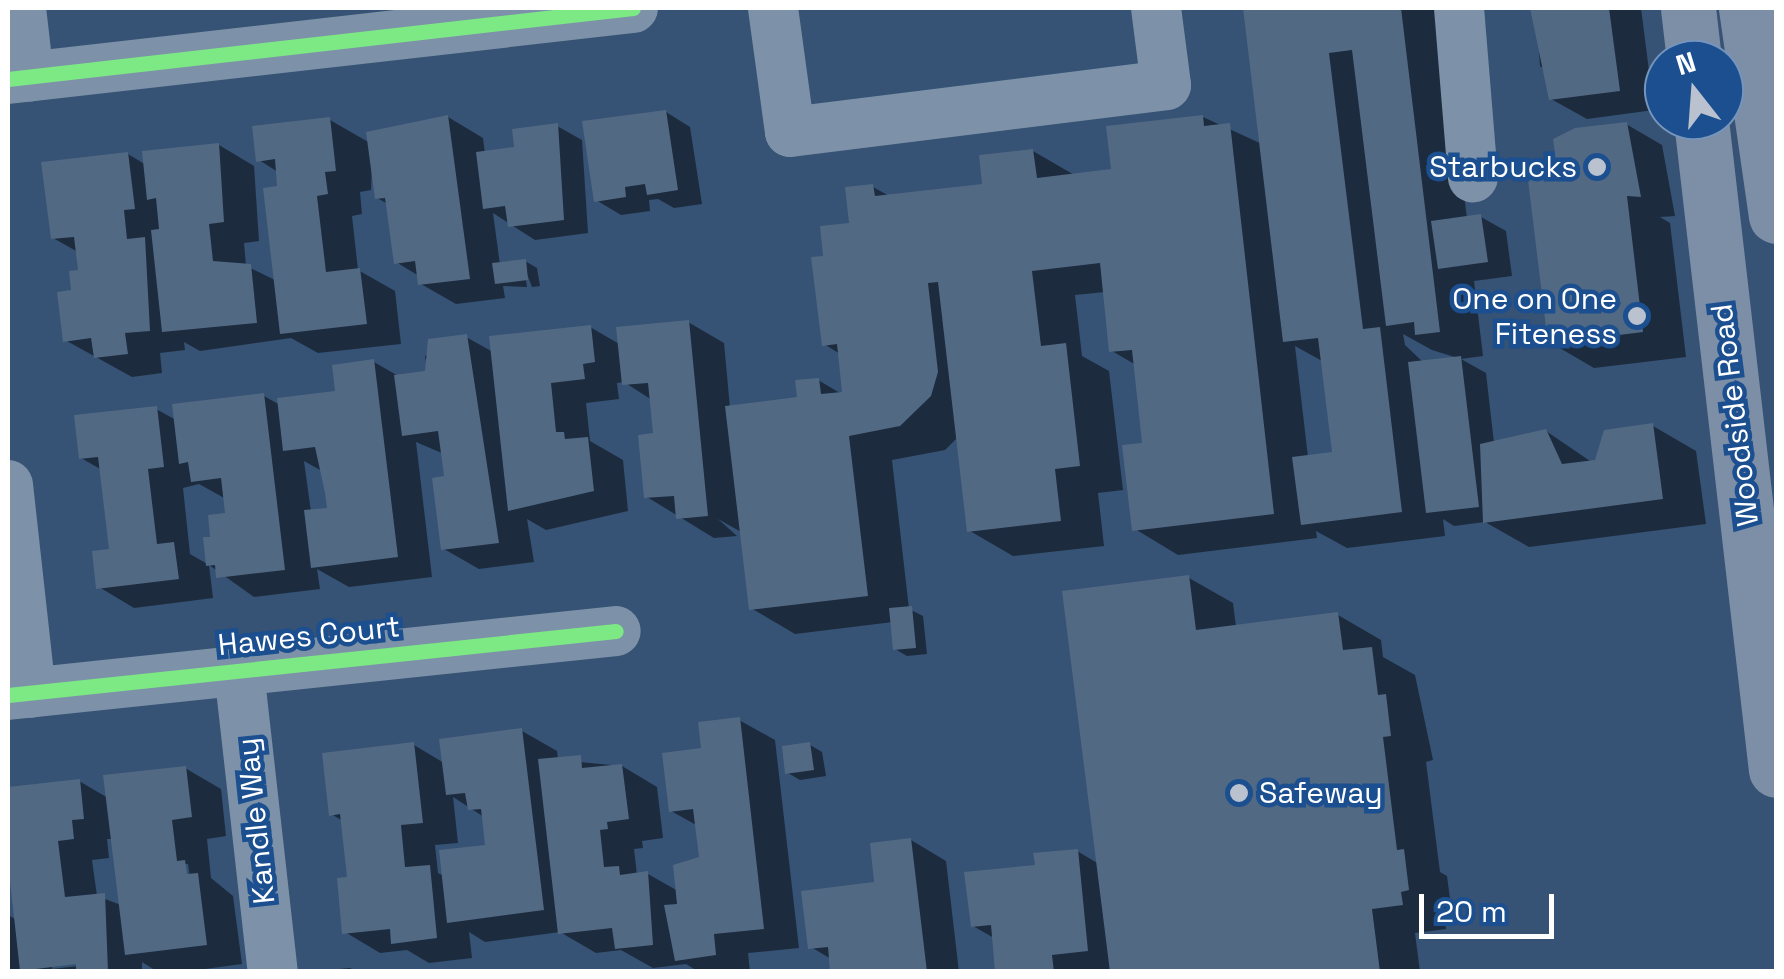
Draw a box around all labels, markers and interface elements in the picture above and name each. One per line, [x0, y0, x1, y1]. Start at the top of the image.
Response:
north arrow [1644, 40, 1744, 140]
text: N [1672, 43, 1700, 83]
place label: Starbucks [1429, 149, 1577, 185]
marker: Starbucks [1586, 156, 1608, 178]
place label: One on One Fiteness [1452, 281, 1617, 352]
street label: Woodside Road [1703, 302, 1767, 528]
marker: One on One Fiteness [1626, 305, 1648, 327]
street label: Hawes Court [216, 609, 402, 663]
street label: Kandle Way [229, 736, 283, 906]
place label: Safeway [1259, 775, 1383, 811]
marker: Safeway [1228, 782, 1250, 804]
scale bar [1424, 874, 1559, 936]
text: 20 m [1436, 892, 1507, 931]

